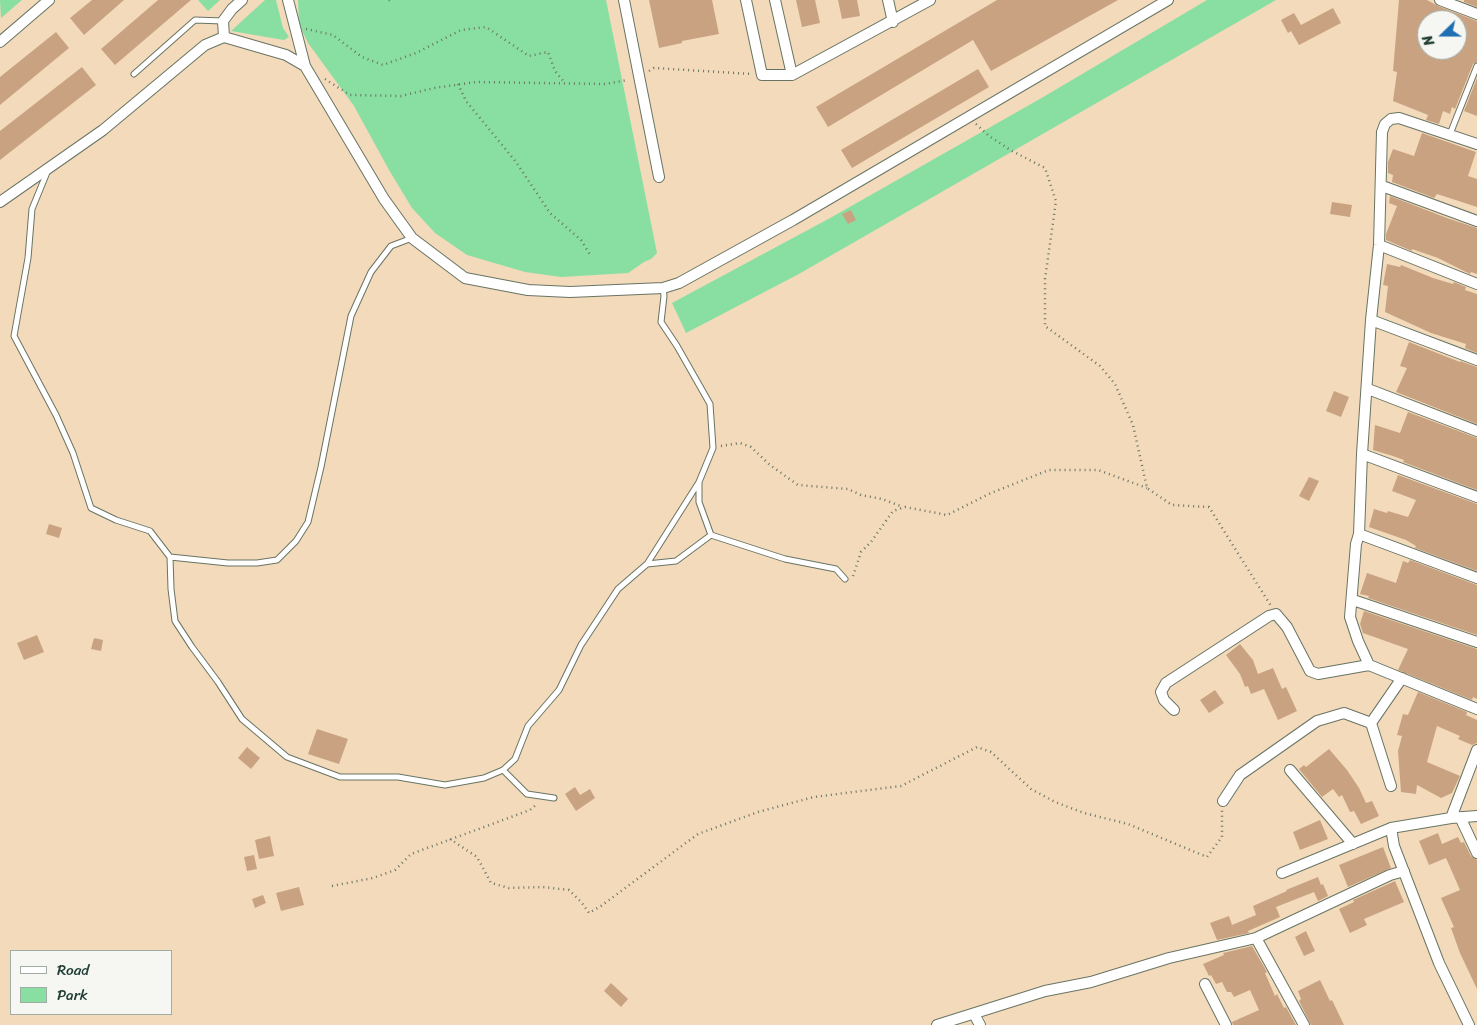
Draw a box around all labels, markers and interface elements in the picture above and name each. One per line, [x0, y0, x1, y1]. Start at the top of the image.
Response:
north arrow [1417, 10, 1467, 60]
text: N [1415, 31, 1442, 50]
legend [10, 950, 172, 1015]
text: Road [57, 957, 89, 983]
text: Park [57, 982, 88, 1008]

